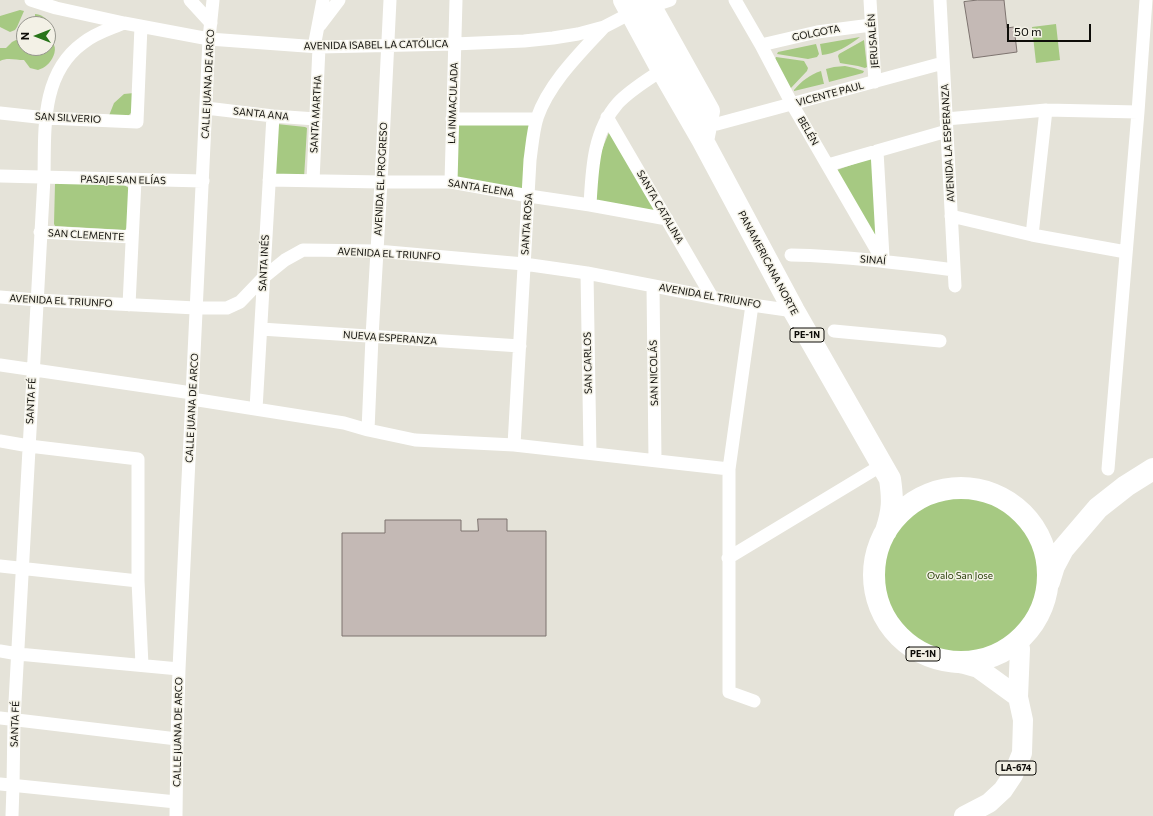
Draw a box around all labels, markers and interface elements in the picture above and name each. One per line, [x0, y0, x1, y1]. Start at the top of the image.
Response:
street label: JERUSALÉN [865, 13, 881, 69]
north arrow [16, 16, 56, 56]
scale bar [1009, 16, 1093, 42]
street label: GOLGOTA [791, 22, 841, 44]
text: 50 m [1014, 24, 1042, 38]
street label: CALLE JUANA DE ARCO [199, 29, 217, 139]
text: N [18, 32, 31, 40]
street label: AVENIDA ISABEL LA CATÓLICA [304, 38, 448, 52]
street label: LA INMACULADA [446, 62, 460, 144]
street label: SANTA MARTHA [308, 75, 324, 153]
street label: VICENTE PAUL [795, 79, 865, 109]
street label: AVENIDA LA ESPERANZA [939, 84, 957, 202]
street label: SANTA ANA [233, 105, 289, 123]
street label: SAN SILVERIO [35, 110, 101, 126]
street label: BELÉN [795, 114, 821, 148]
street label: AVENIDA EL PROGRESO [372, 122, 390, 236]
street label: SANTA CATALINA [634, 168, 686, 246]
street label: PASAJE SAN ELÍAS [80, 173, 166, 187]
street label: SANTA ELENA [447, 177, 515, 199]
street label: SANTA ROSA [519, 193, 535, 255]
street label: PANAMERICANA NORTE [735, 209, 801, 317]
street label: SAN CLEMENTE [48, 227, 124, 243]
street label: SANTA INÉS [257, 234, 271, 292]
street label: AVENIDA EL TRIUNFO [337, 245, 441, 263]
street label: SINAÍ [860, 253, 886, 267]
street label: AVENIDA EL TRIUNFO [658, 281, 762, 311]
street label: AVENIDA EL TRIUNFO [9, 292, 113, 310]
road number: PE-1N [790, 328, 824, 342]
street label: NUEVA ESPERANZA [342, 329, 438, 347]
street label: SAN CARLOS [581, 332, 595, 394]
street label: SAN NICOLÁS [647, 340, 661, 406]
street label: CALLE JUANA DE ARCO [183, 353, 201, 463]
street label: SANTA FÉ [24, 378, 38, 424]
park label: Ovalo San Jose [927, 570, 993, 582]
road number: PE-1N [906, 647, 940, 661]
street label: CALLE JUANA DE ARCO [171, 677, 185, 787]
street label: SANTA FÉ [8, 701, 22, 747]
road number: LA-674 [996, 761, 1036, 775]

